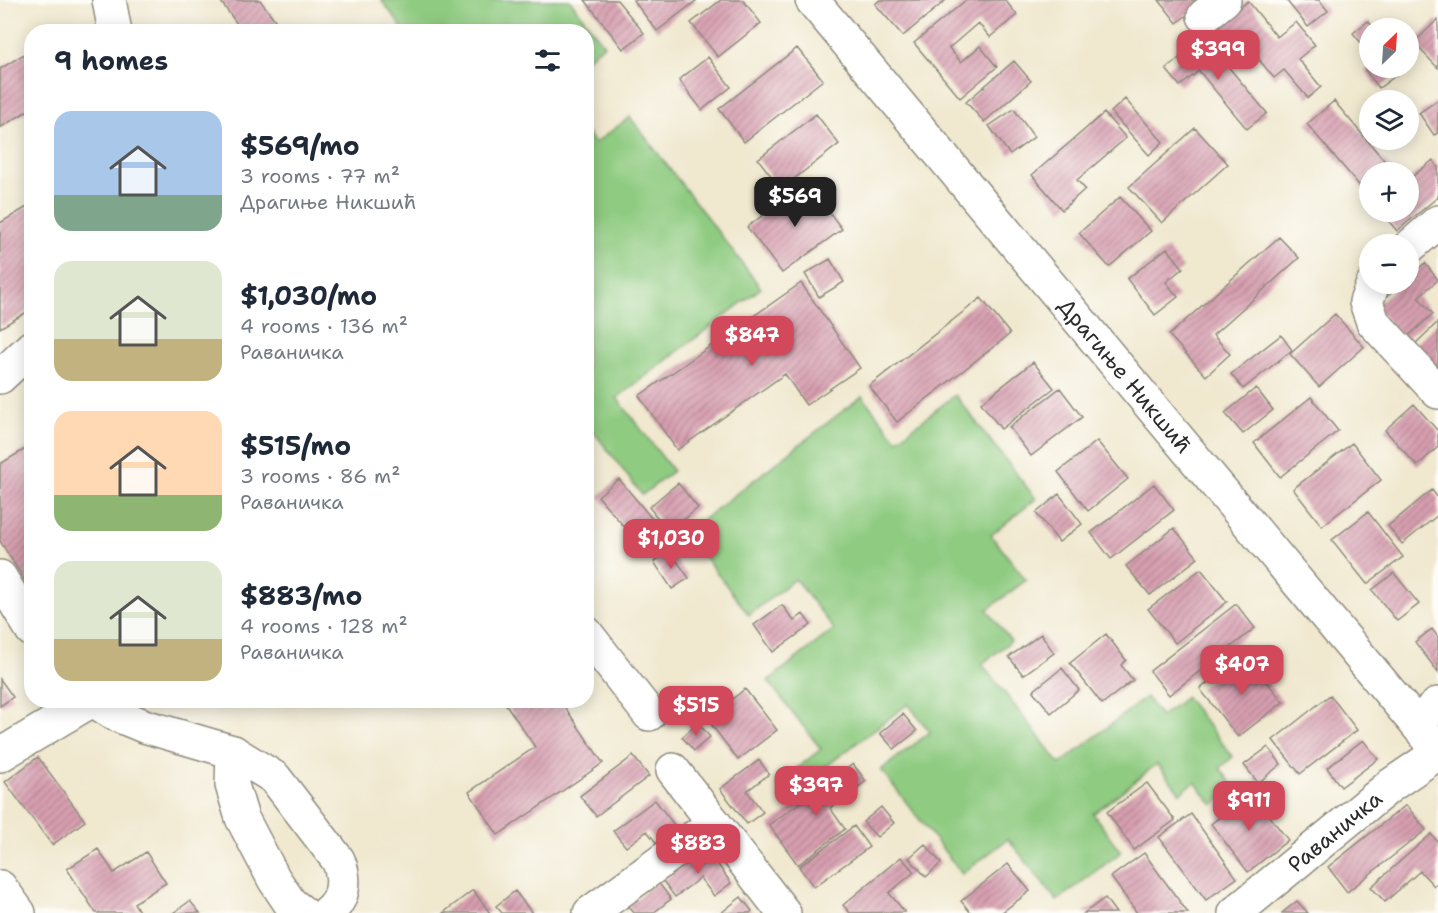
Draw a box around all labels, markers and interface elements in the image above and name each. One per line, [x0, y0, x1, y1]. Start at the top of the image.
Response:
north arrow [1359, 18, 1419, 78]
map controls [1359, 18, 1419, 294]
pin: $399 [1182, 30, 1254, 81]
text: $399 [1191, 36, 1245, 62]
text: 9 homes [54, 43, 168, 78]
icon: filters [531, 44, 564, 77]
button: layers [1359, 90, 1419, 150]
text: $569/mo [240, 128, 360, 163]
icon: home [102, 135, 174, 207]
button: + [1359, 162, 1419, 222]
text: 3 rooms · 77 m² [240, 163, 400, 189]
pin: $569 [759, 177, 831, 228]
text: $569 [768, 183, 822, 209]
text: Драгиње Никшић [240, 189, 416, 215]
button: − [1359, 234, 1419, 294]
text: $1,030/mo [240, 278, 377, 313]
icon: home [102, 285, 174, 357]
street label: Драгиње Никшић [1052, 292, 1199, 459]
text: 4 rooms · 136 m² [240, 313, 408, 339]
pin: $847 [716, 316, 788, 367]
text: $847 [725, 322, 779, 348]
text: Раваничка [240, 339, 344, 365]
text: $515/mo [240, 428, 351, 463]
icon: home [102, 435, 174, 507]
text: 3 rooms · 86 m² [240, 463, 400, 489]
text: Раваничка [240, 489, 344, 515]
pin: $1,030 [622, 519, 720, 570]
text: $1,030 [637, 525, 705, 551]
text: $883/mo [240, 578, 362, 613]
icon: home [102, 585, 174, 657]
text: 4 rooms · 128 m² [240, 613, 408, 639]
text: Раваничка [240, 639, 344, 665]
pin: $407 [1206, 645, 1278, 696]
text: $407 [1214, 651, 1270, 677]
pin: $515 [660, 686, 732, 737]
text: $515 [672, 692, 720, 718]
pin: $397 [780, 766, 852, 817]
text: $397 [789, 772, 843, 798]
pin: $911 [1213, 781, 1285, 832]
street label: Раваничка [1281, 784, 1388, 879]
text: $911 [1227, 787, 1271, 813]
pin: $883 [662, 824, 734, 875]
text: $883 [670, 830, 726, 856]

